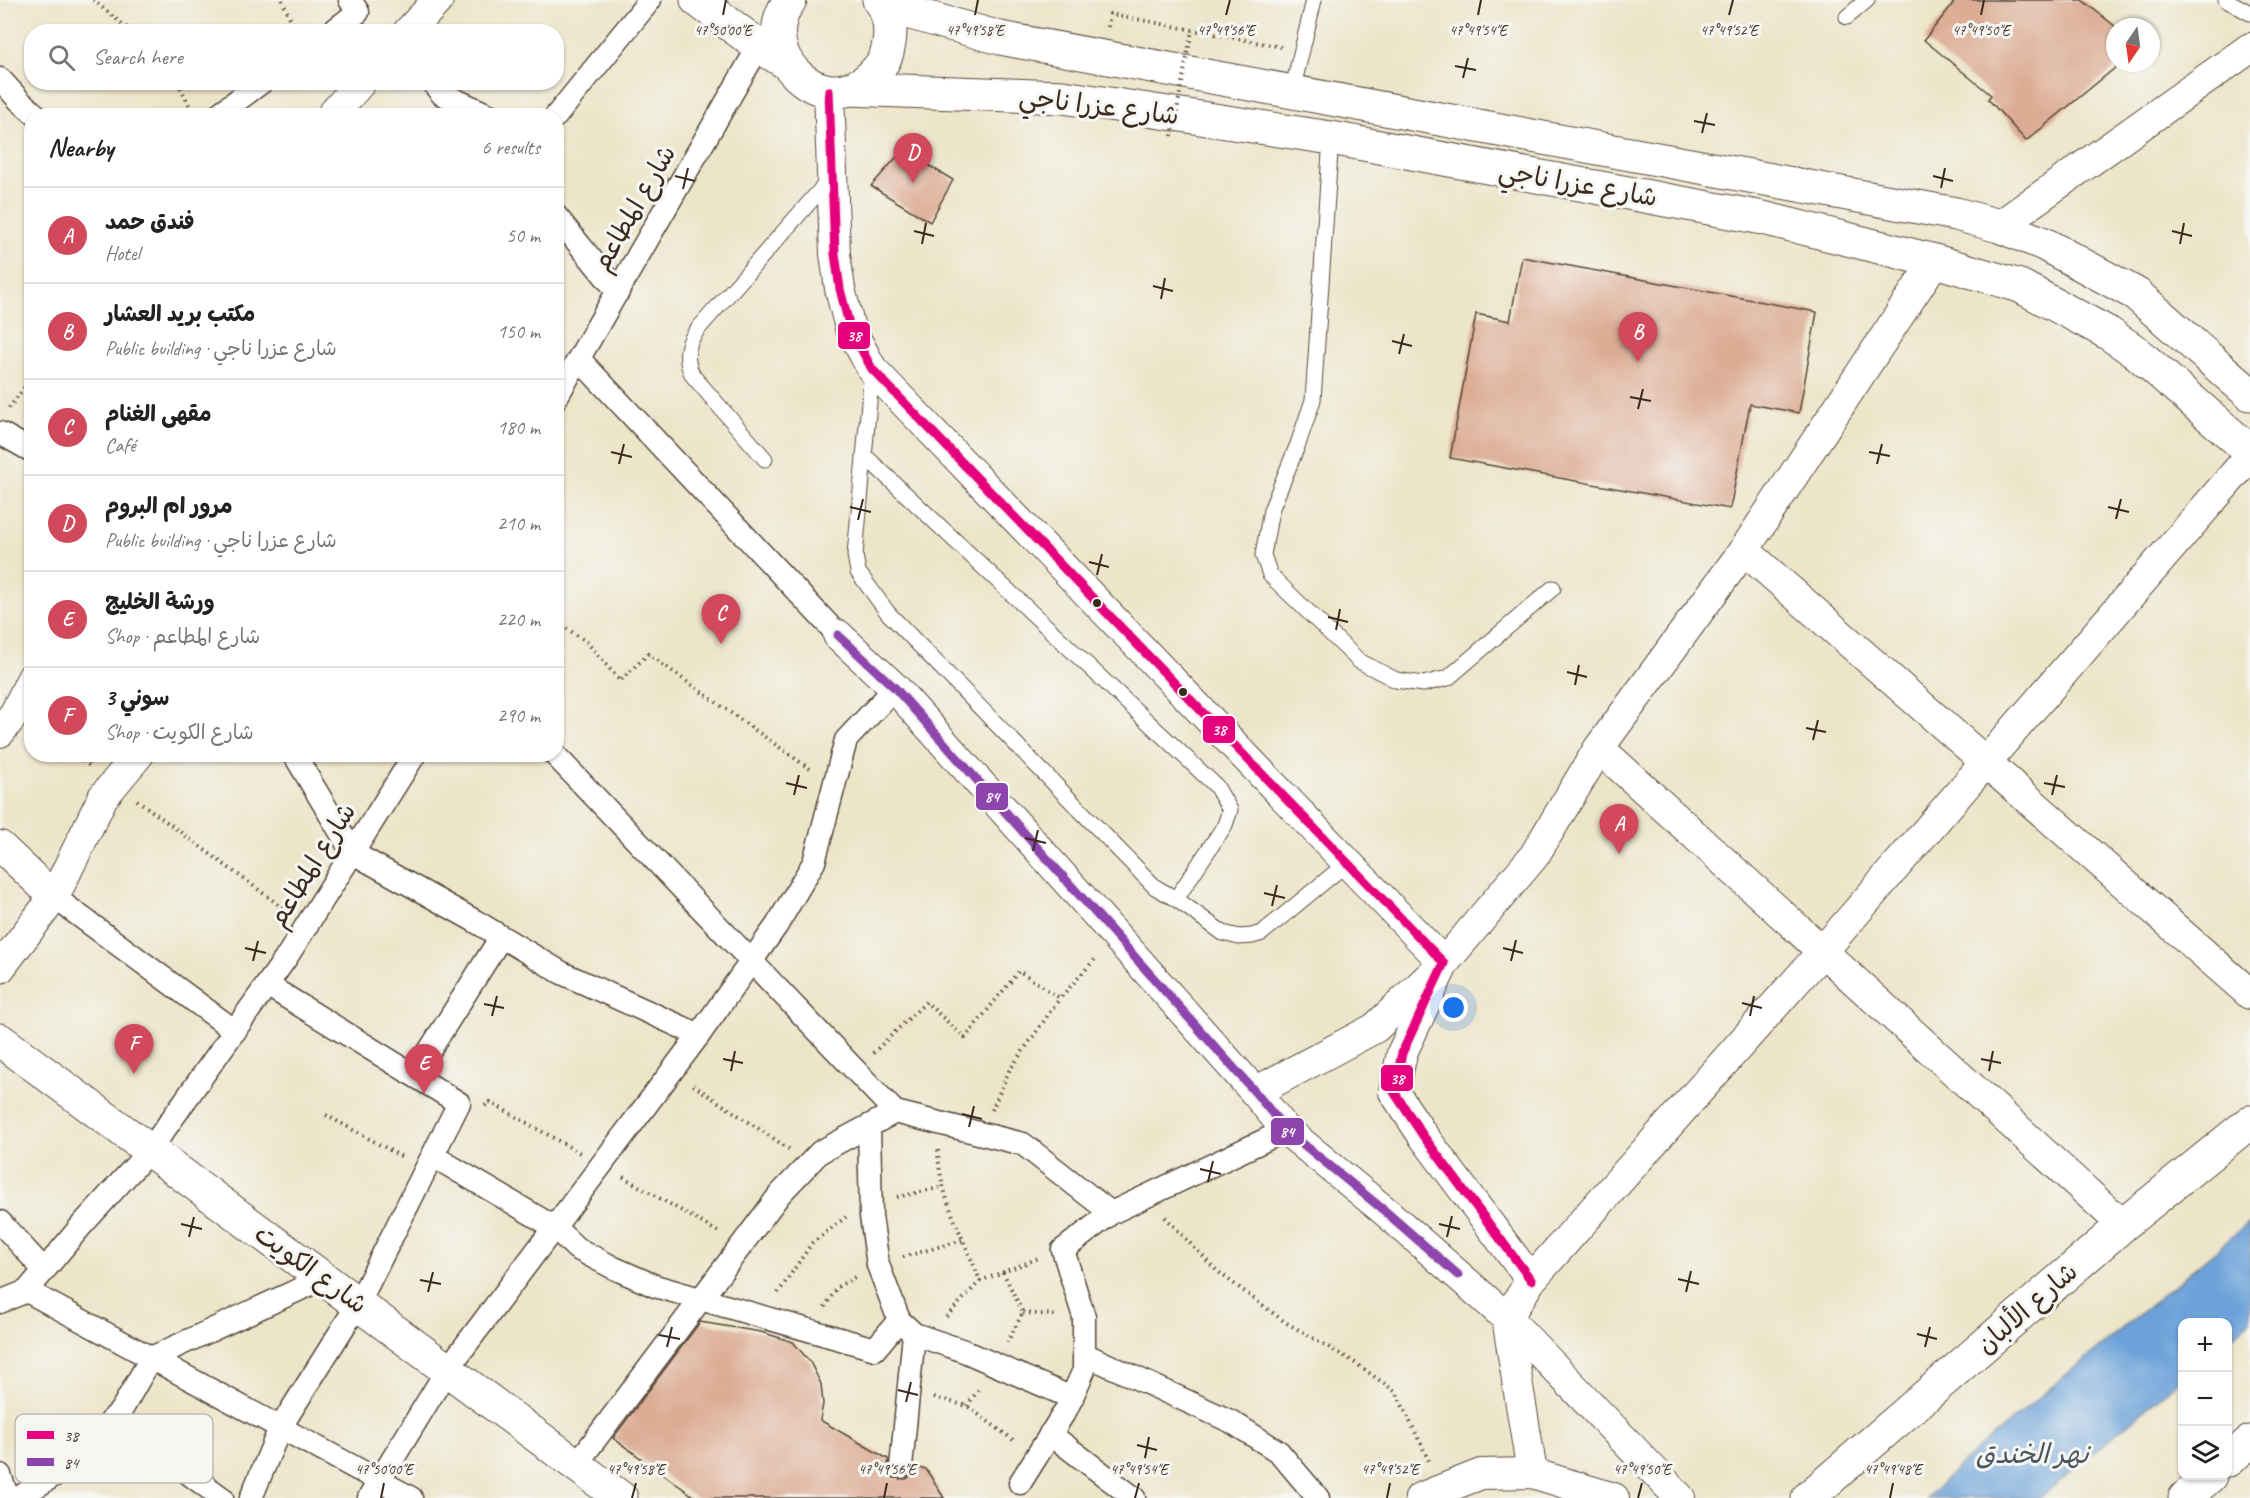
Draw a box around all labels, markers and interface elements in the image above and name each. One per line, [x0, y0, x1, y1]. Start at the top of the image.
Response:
north arrow [2106, 18, 2160, 72]
text: 47°50'00"E [694, 21, 754, 40]
text: 47°49'58"E [946, 21, 1006, 40]
text: 47°49'56"E [1197, 21, 1257, 40]
text: 47°49'54"E [1449, 21, 1509, 40]
text: 47°49'52"E [1700, 21, 1760, 40]
text: 47°49'50"E [1952, 21, 2012, 40]
search box [24, 24, 564, 90]
icon: search [45, 41, 78, 74]
text: Search here [93, 43, 183, 71]
street label: شارع عزرا ناجي [1017, 80, 1181, 138]
text: Nearby [48, 131, 113, 164]
pin: D [894, 134, 932, 183]
text: 6 results [481, 135, 540, 160]
street label: شارع المطاعم [585, 139, 686, 278]
street label: شارع عزرا ناجي [1495, 154, 1660, 220]
text: فندق حمد [105, 208, 195, 236]
text: A [62, 223, 73, 248]
text: 50 m [506, 223, 540, 248]
text: Hotel [105, 241, 140, 266]
text: مكتب بريد العشار [105, 300, 255, 328]
pin: B [1618, 312, 1658, 362]
text: B [62, 319, 73, 344]
text: 150 m [497, 319, 540, 344]
line badge: 38 [837, 321, 871, 350]
text: 38 [847, 326, 863, 346]
text: Public building · شارع عزرا ناجي [105, 336, 337, 361]
text: مقهى الغنام [105, 400, 212, 428]
text: C [63, 415, 72, 440]
text: 180 m [497, 415, 540, 440]
text: Café [105, 433, 136, 458]
text: مرور ام البروم [105, 492, 233, 520]
text: D [62, 511, 73, 536]
text: 210 m [497, 511, 540, 536]
text: Public building · شارع عزرا ناجي [105, 528, 337, 553]
text: ورشة الخليج [105, 588, 215, 616]
pin: C [702, 594, 740, 644]
unlabelled marker [1091, 597, 1103, 609]
text: E [62, 607, 73, 632]
text: 220 m [497, 607, 540, 632]
text: Shop · شارع المطاعم [105, 624, 260, 649]
text: سوني 3 [105, 684, 169, 712]
unlabelled marker [1177, 686, 1189, 698]
text: F [63, 703, 72, 728]
text: 290 m [497, 703, 540, 728]
line badge: 38 [1202, 715, 1236, 744]
text: Shop · شارع الكويت [105, 720, 254, 745]
text: 38 [1212, 720, 1228, 740]
line badge: 84 [975, 782, 1009, 811]
text: 84 [985, 787, 1001, 807]
street label: شارع المطاعم [261, 797, 366, 935]
pin: A [1600, 804, 1638, 854]
your location [1439, 993, 1468, 1022]
pin: F [114, 1024, 154, 1074]
pin: E [404, 1044, 444, 1094]
line badge: 38 [1380, 1064, 1414, 1092]
text: 38 [1390, 1069, 1406, 1089]
line badge: 84 [1270, 1117, 1305, 1146]
text: 84 [1280, 1122, 1296, 1142]
street label: شارع الكويت [247, 1217, 374, 1322]
street label: شارع الألبان [1968, 1254, 2085, 1362]
map controls [2178, 1318, 2232, 1480]
button: + [2178, 1318, 2232, 1372]
button: − [2178, 1372, 2232, 1426]
legend [15, 1414, 213, 1483]
text: 38 [64, 1426, 80, 1446]
button: layers [2178, 1426, 2232, 1480]
water label: نهر الخندق [1975, 1437, 2091, 1471]
text: 84 [64, 1453, 80, 1473]
text: 47°50'00"E [355, 1460, 415, 1479]
text: 47°49'58"E [607, 1460, 667, 1479]
text: 47°49'56"E [858, 1460, 918, 1479]
text: 47°49'54"E [1110, 1460, 1170, 1479]
text: 47°49'52"E [1361, 1460, 1421, 1479]
text: 47°49'50"E [1613, 1460, 1673, 1479]
text: 47°49'48"E [1864, 1460, 1924, 1479]

